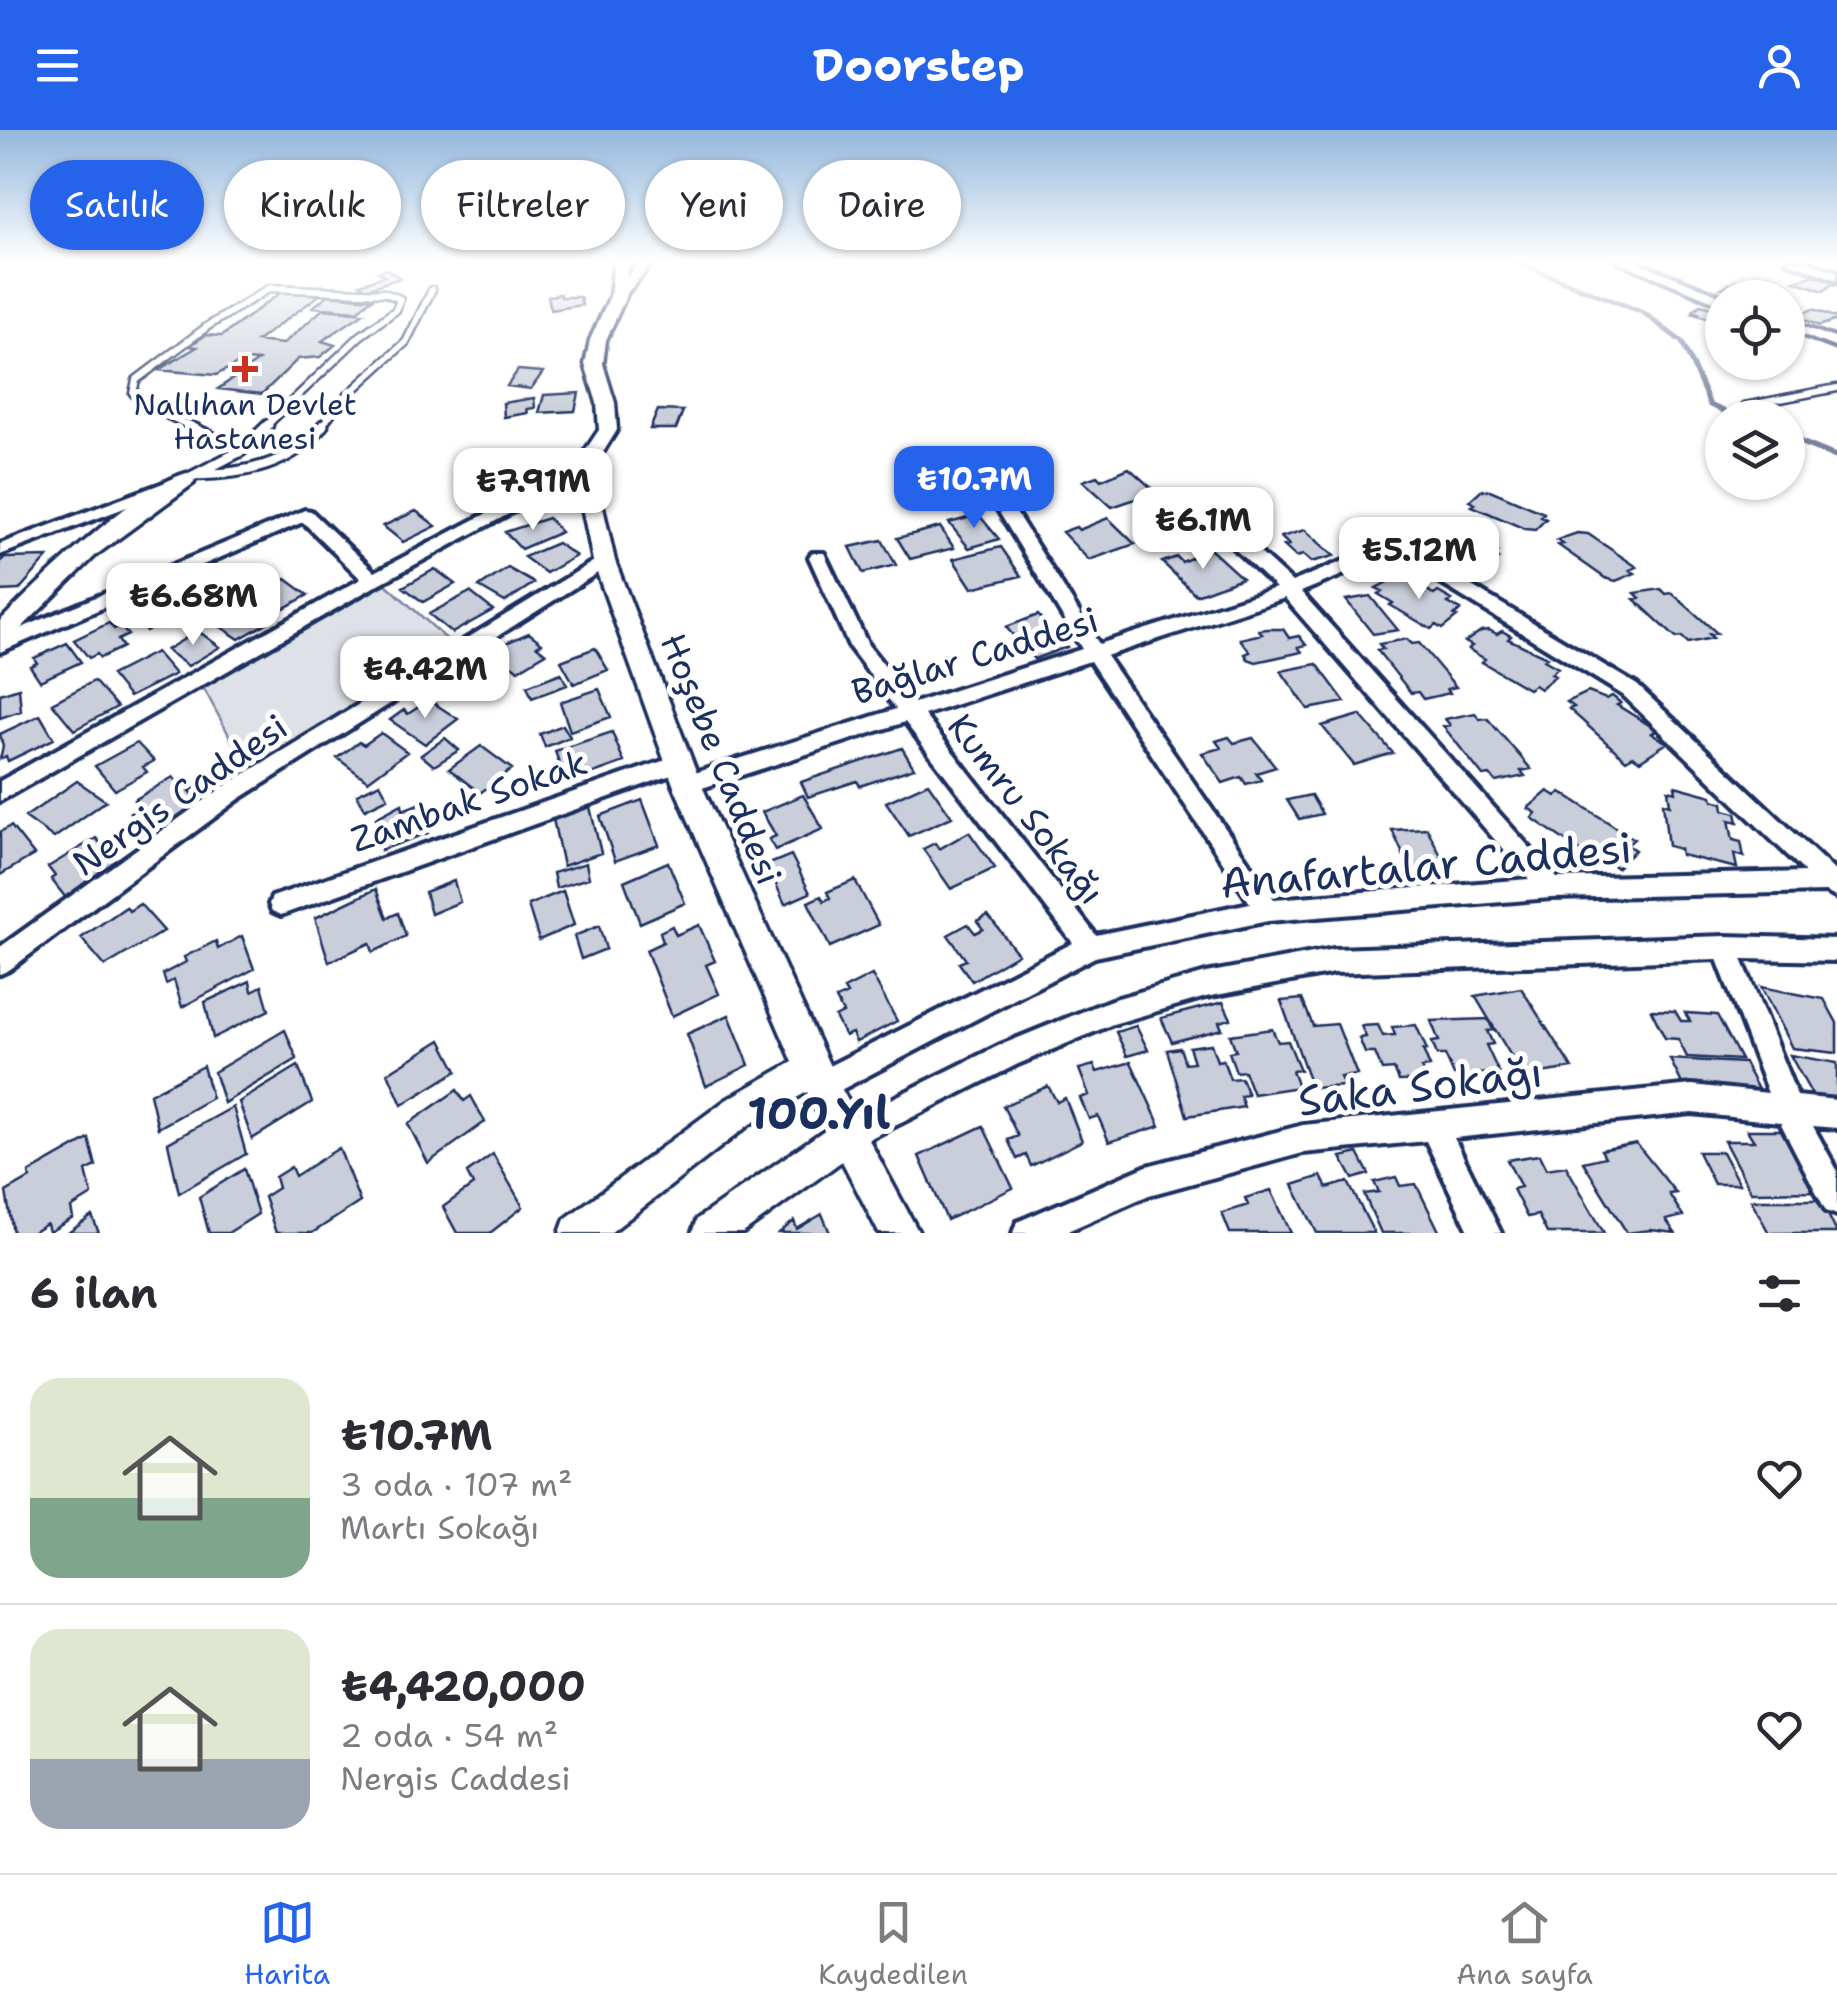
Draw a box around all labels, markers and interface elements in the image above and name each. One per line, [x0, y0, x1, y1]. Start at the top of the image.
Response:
text: Doorstep [813, 35, 1024, 95]
icon: menu [30, 38, 85, 93]
icon: person [1752, 38, 1807, 93]
chip: Satılık [30, 160, 204, 250]
chip: Kiralık [224, 160, 401, 250]
chip: Filtreler [421, 160, 625, 250]
chip: Yeni [645, 160, 783, 250]
chip: Daire [803, 160, 961, 250]
map controls [1705, 280, 1805, 500]
button: locate [1705, 280, 1805, 380]
marker: Nallıhan Devlet Hastanesi [232, 356, 258, 382]
place label: Nallıhan Devlet Hastanesi [133, 384, 357, 459]
button: layers [1705, 400, 1805, 500]
pin: ₺10.7M [893, 446, 1055, 531]
pin: ₺7.91M [452, 448, 614, 533]
text: ₺10.7M [916, 457, 1032, 500]
text: ₺7.91M [475, 459, 591, 502]
pin: ₺6.1M [1133, 487, 1273, 572]
text: ₺6.1M [1154, 498, 1252, 541]
pin: ₺5.12M [1338, 517, 1500, 602]
text: ₺5.12M [1361, 528, 1477, 571]
pin: ₺6.68M [112, 563, 274, 648]
text: ₺6.68M [128, 574, 258, 617]
street label: Bağlar Caddesi [846, 596, 1104, 715]
street label: Hoşebe Caddesi [650, 626, 793, 891]
pin: ₺4.42M [344, 636, 506, 721]
text: ₺4.42M [362, 647, 488, 690]
street label: Nergis Caddesi [63, 703, 296, 886]
street label: Kumru Sokağı [937, 704, 1116, 914]
street label: Zambak Sokak [344, 738, 593, 863]
street label: Anafartalar Caddesi [1218, 819, 1634, 911]
street label: Saka Sokağı [1295, 1043, 1545, 1129]
district label: 100.Yıl [747, 1083, 891, 1143]
text: 6 ilan [30, 1265, 158, 1321]
icon: filters [1752, 1266, 1807, 1321]
text: ₺10.7M [340, 1407, 492, 1463]
icon: home [110, 1418, 230, 1538]
icon: heart [1752, 1451, 1807, 1506]
text: 3 oda · 107 m² [340, 1463, 573, 1506]
text: Martı Sokağı [340, 1506, 539, 1549]
text: ₺4,420,000 [340, 1658, 586, 1714]
icon: home [110, 1669, 230, 1789]
icon: heart [1752, 1702, 1807, 1757]
text: 2 oda · 54 m² [340, 1714, 558, 1757]
text: Nergis Caddesi [340, 1757, 571, 1800]
tab: Harita [244, 1895, 330, 1993]
tab: Kaydedilen [818, 1895, 968, 1993]
tab: Ana sayfa [1456, 1895, 1593, 1993]

